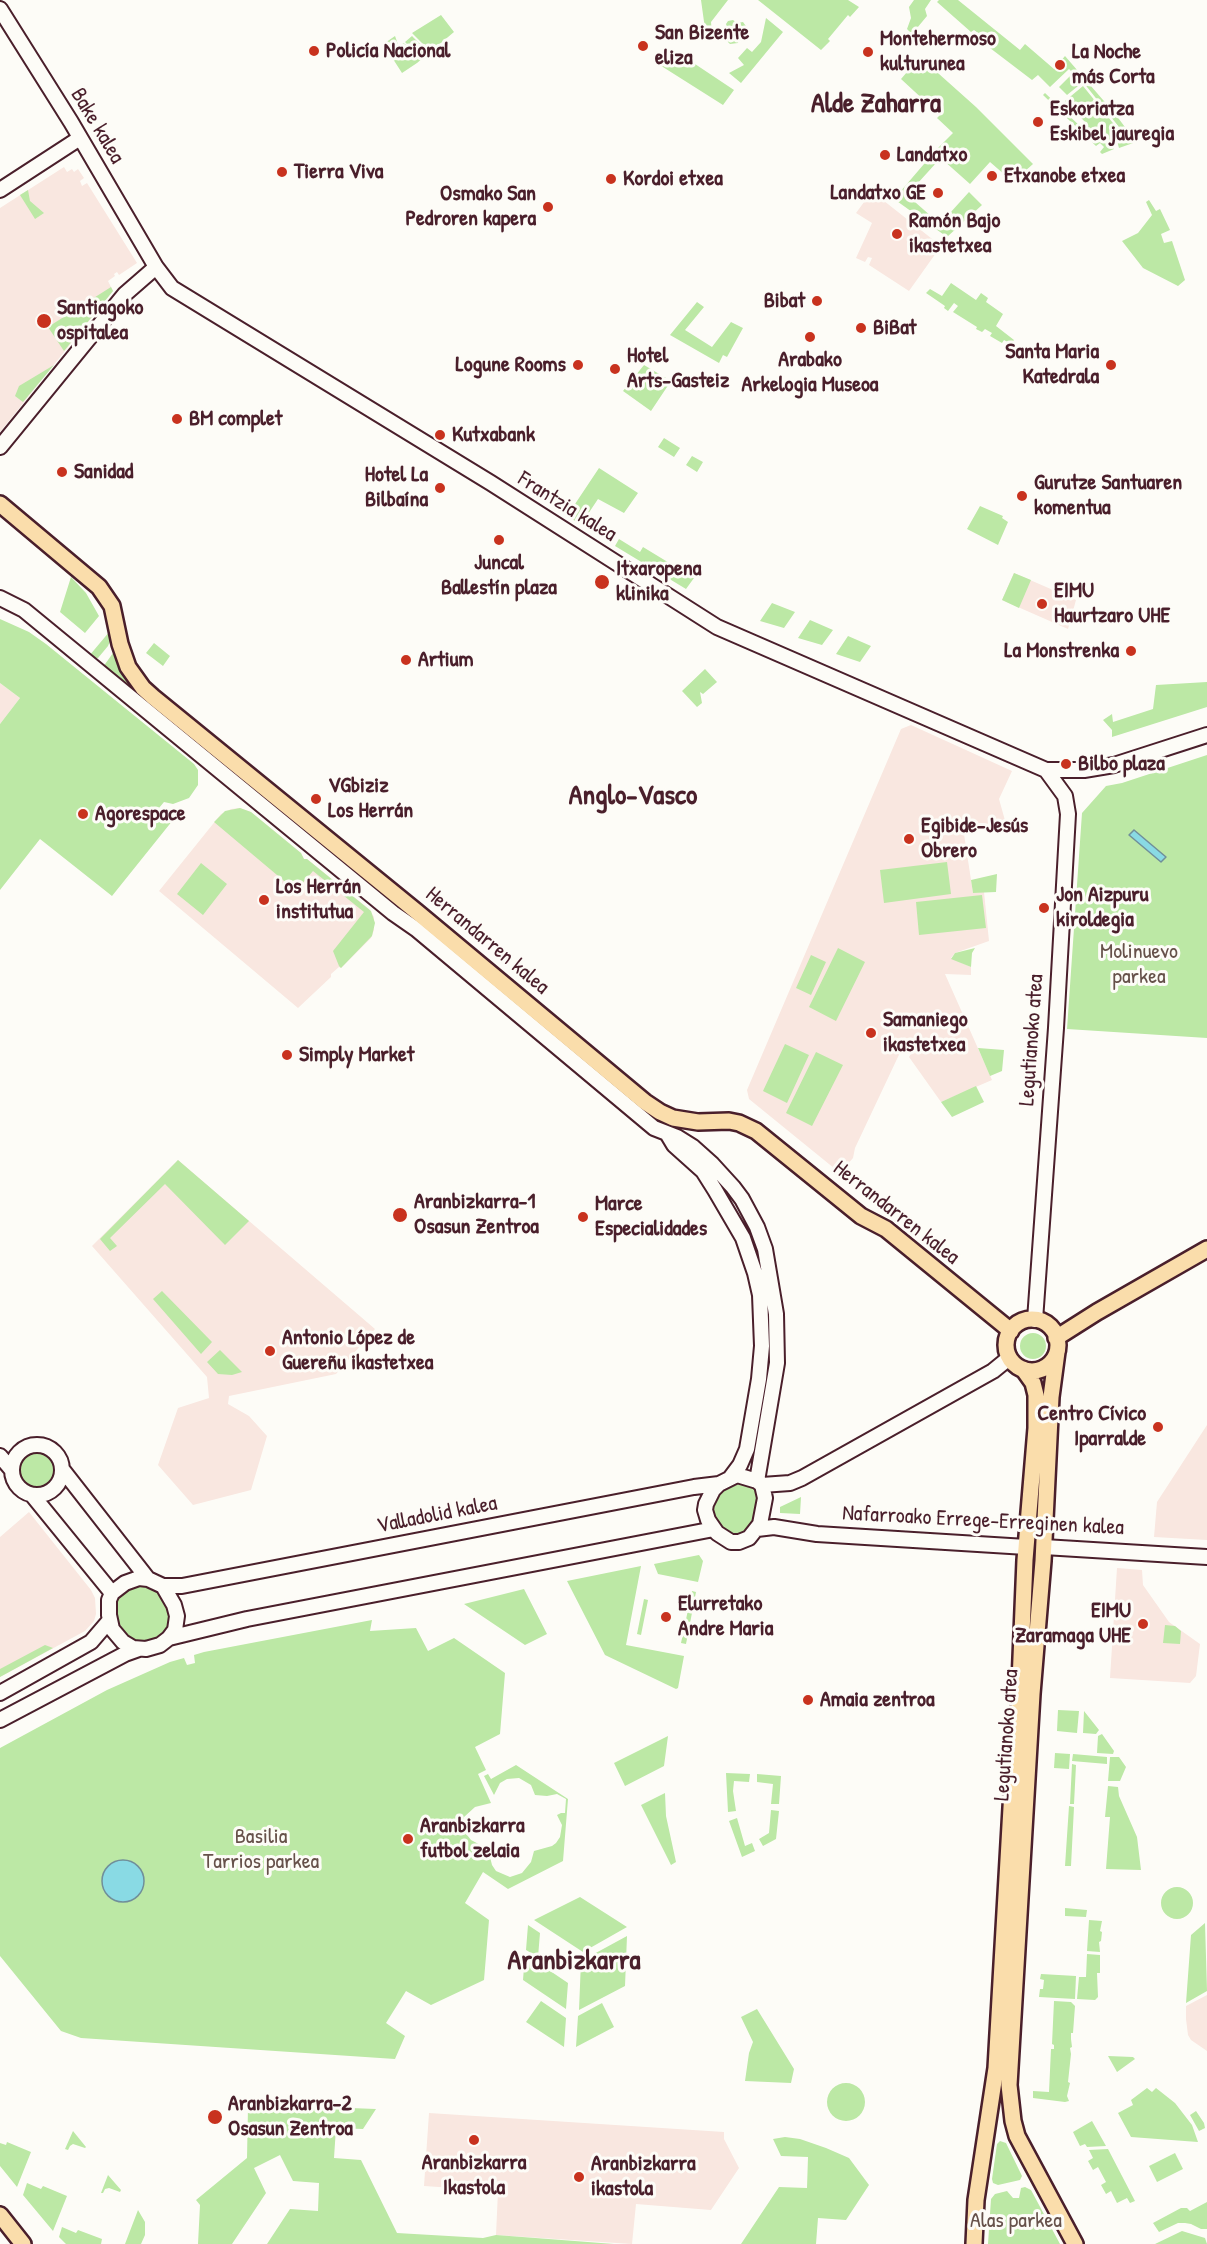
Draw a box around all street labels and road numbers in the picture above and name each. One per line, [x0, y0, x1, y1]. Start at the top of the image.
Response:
street label: Bake kalea [64, 83, 130, 169]
street label: Frantzia kalea [513, 466, 621, 548]
street label: Herrandarren kalea [420, 882, 554, 1000]
street label: Legutianoko atea [1014, 973, 1050, 1107]
street label: Herrandarren kalea [827, 1155, 965, 1271]
street label: Valladolid kalea [375, 1490, 499, 1540]
street label: Nafarroako Errege-Erreginen kalea [841, 1500, 1125, 1542]
street label: Legutianoko atea [989, 1668, 1025, 1802]

